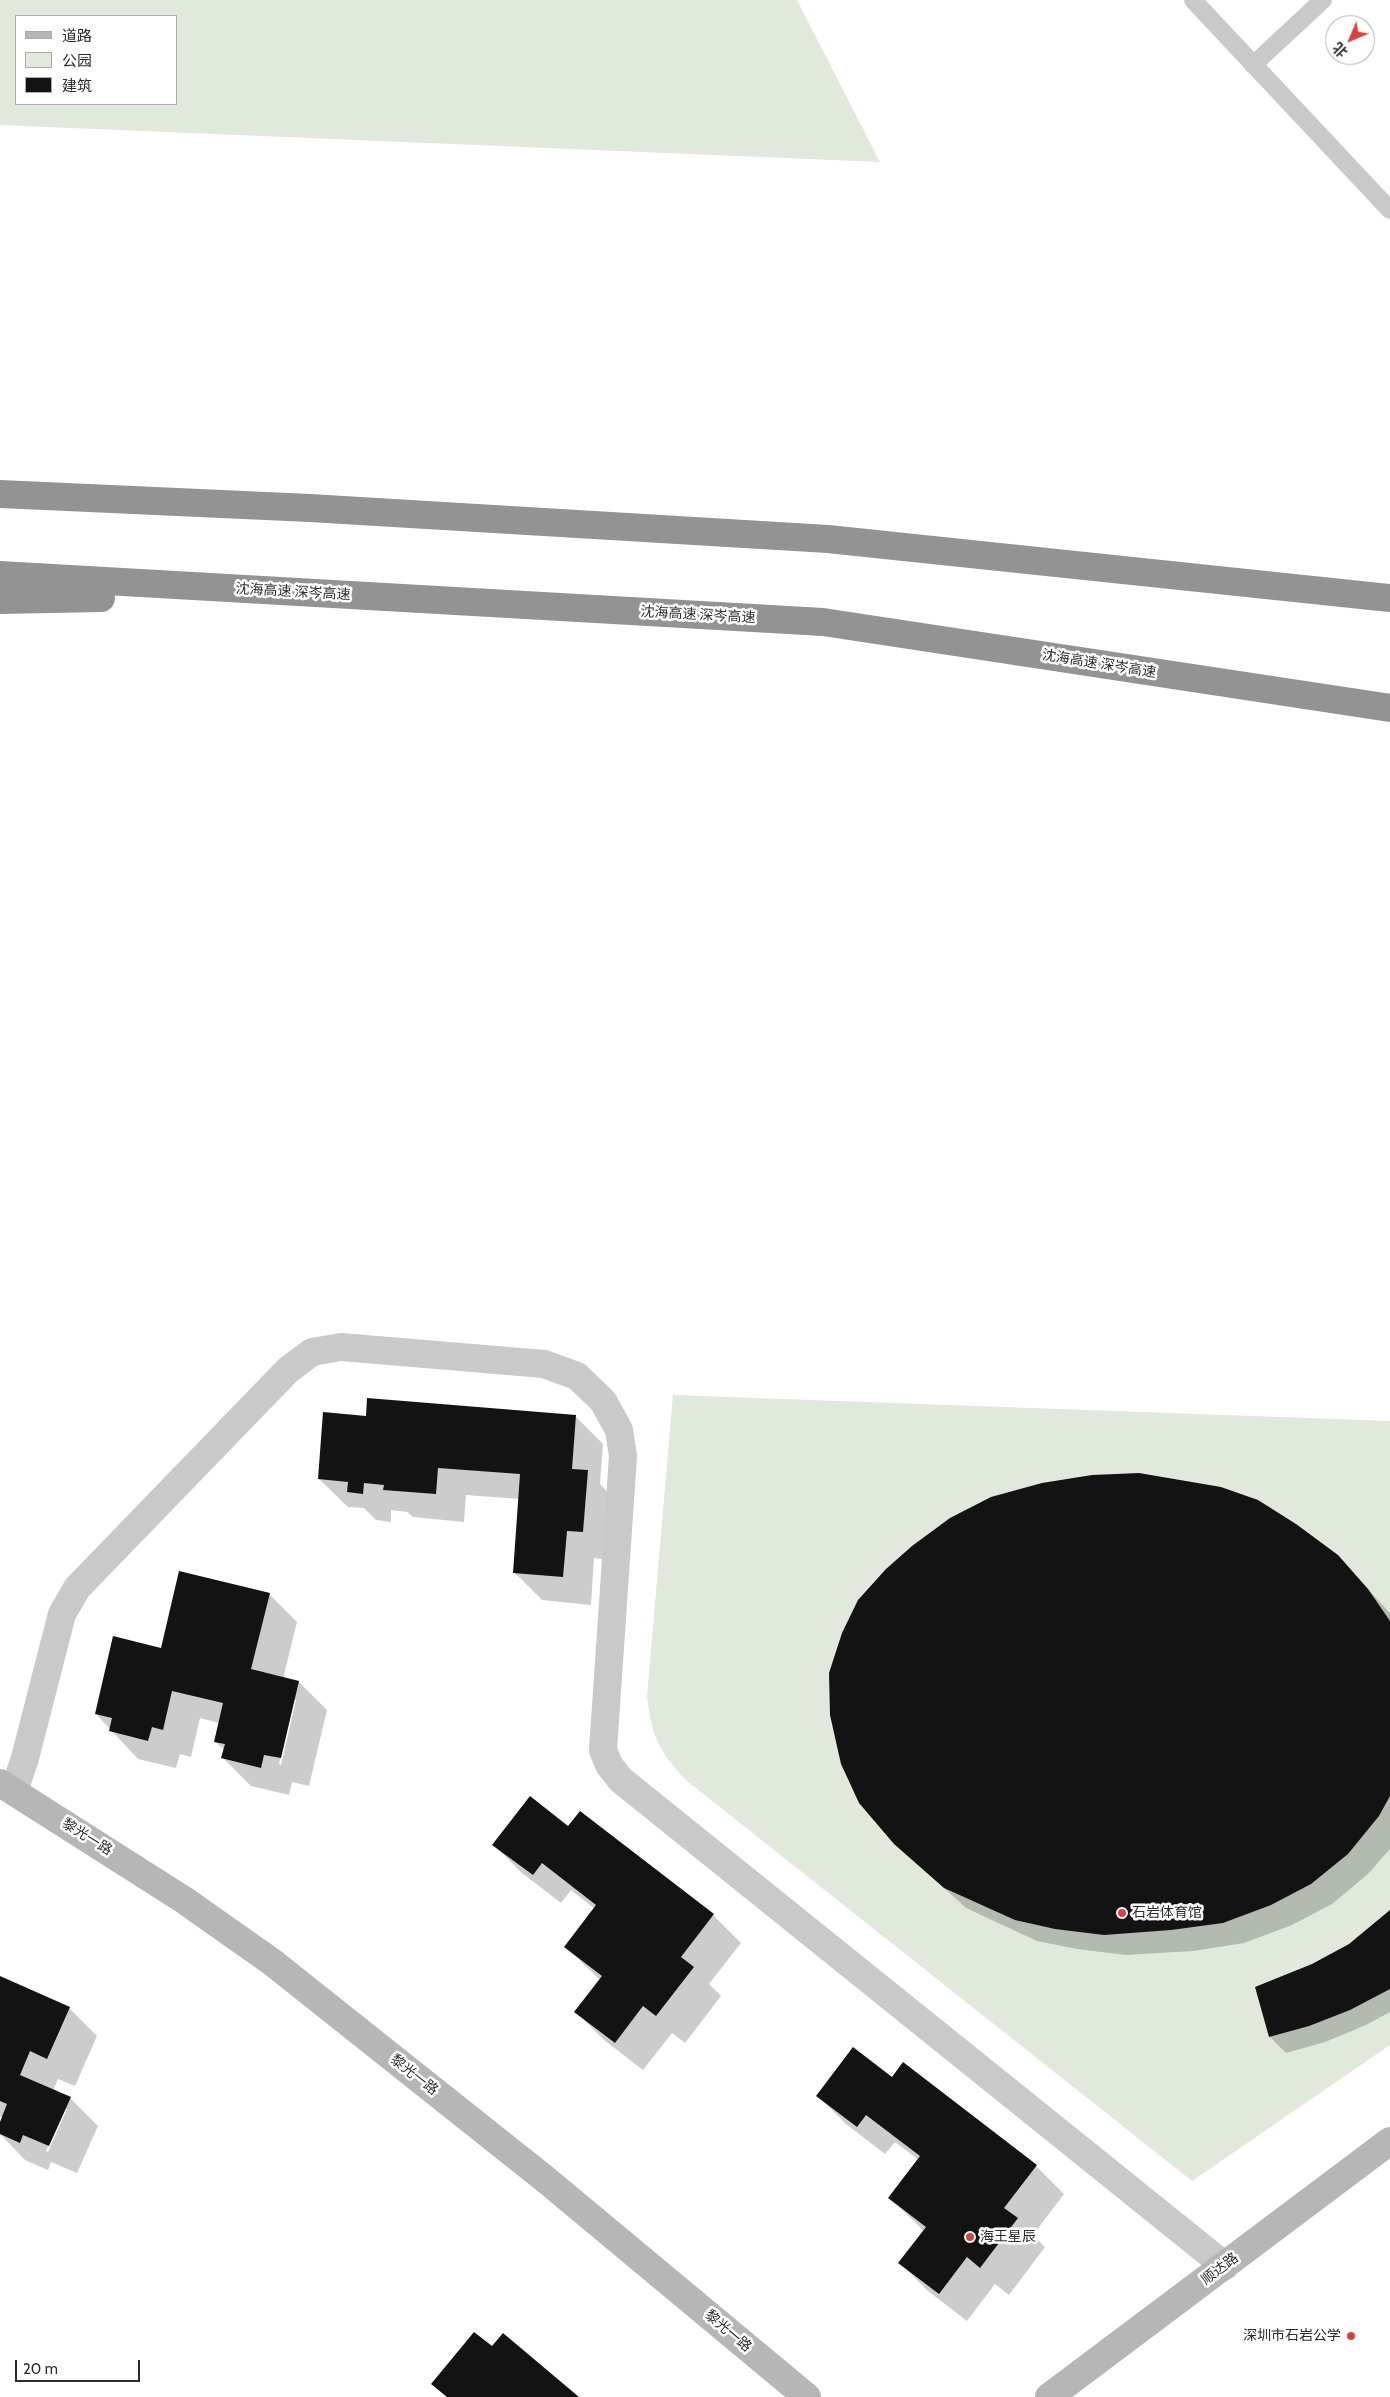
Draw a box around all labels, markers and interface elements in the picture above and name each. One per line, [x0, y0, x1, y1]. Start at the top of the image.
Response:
legend [15, 15, 178, 105]
north arrow [1325, 15, 1375, 65]
text: 道路 [62, 27, 92, 45]
text: 北 [1329, 39, 1351, 61]
text: 公园 [62, 52, 92, 70]
text: 建筑 [62, 77, 92, 95]
street label: 沈海高速 深岑高速 [235, 581, 351, 603]
street label: 沈海高速 深岑高速 [640, 604, 756, 626]
street label: 沈海高速 深岑高速 [1041, 647, 1157, 681]
street label: 黎光一路 [59, 1815, 115, 1859]
place label: 石岩体育馆 [1132, 1905, 1202, 1921]
marker: 石岩体育馆 [1116, 1907, 1128, 1919]
street label: 黎光一路 [387, 2051, 441, 2099]
place label: 海王星辰 [980, 2229, 1036, 2245]
marker: 海王星辰 [964, 2231, 976, 2243]
street label: 顺达路 [1198, 2250, 1242, 2288]
street label: 黎光一路 [701, 2307, 755, 2355]
place label: 深圳市石岩公学 [1243, 2328, 1341, 2344]
marker: 深圳市石岩公学 [1345, 2330, 1357, 2342]
scale bar [18, 2350, 142, 2382]
text: 20 m [23, 2360, 58, 2378]

